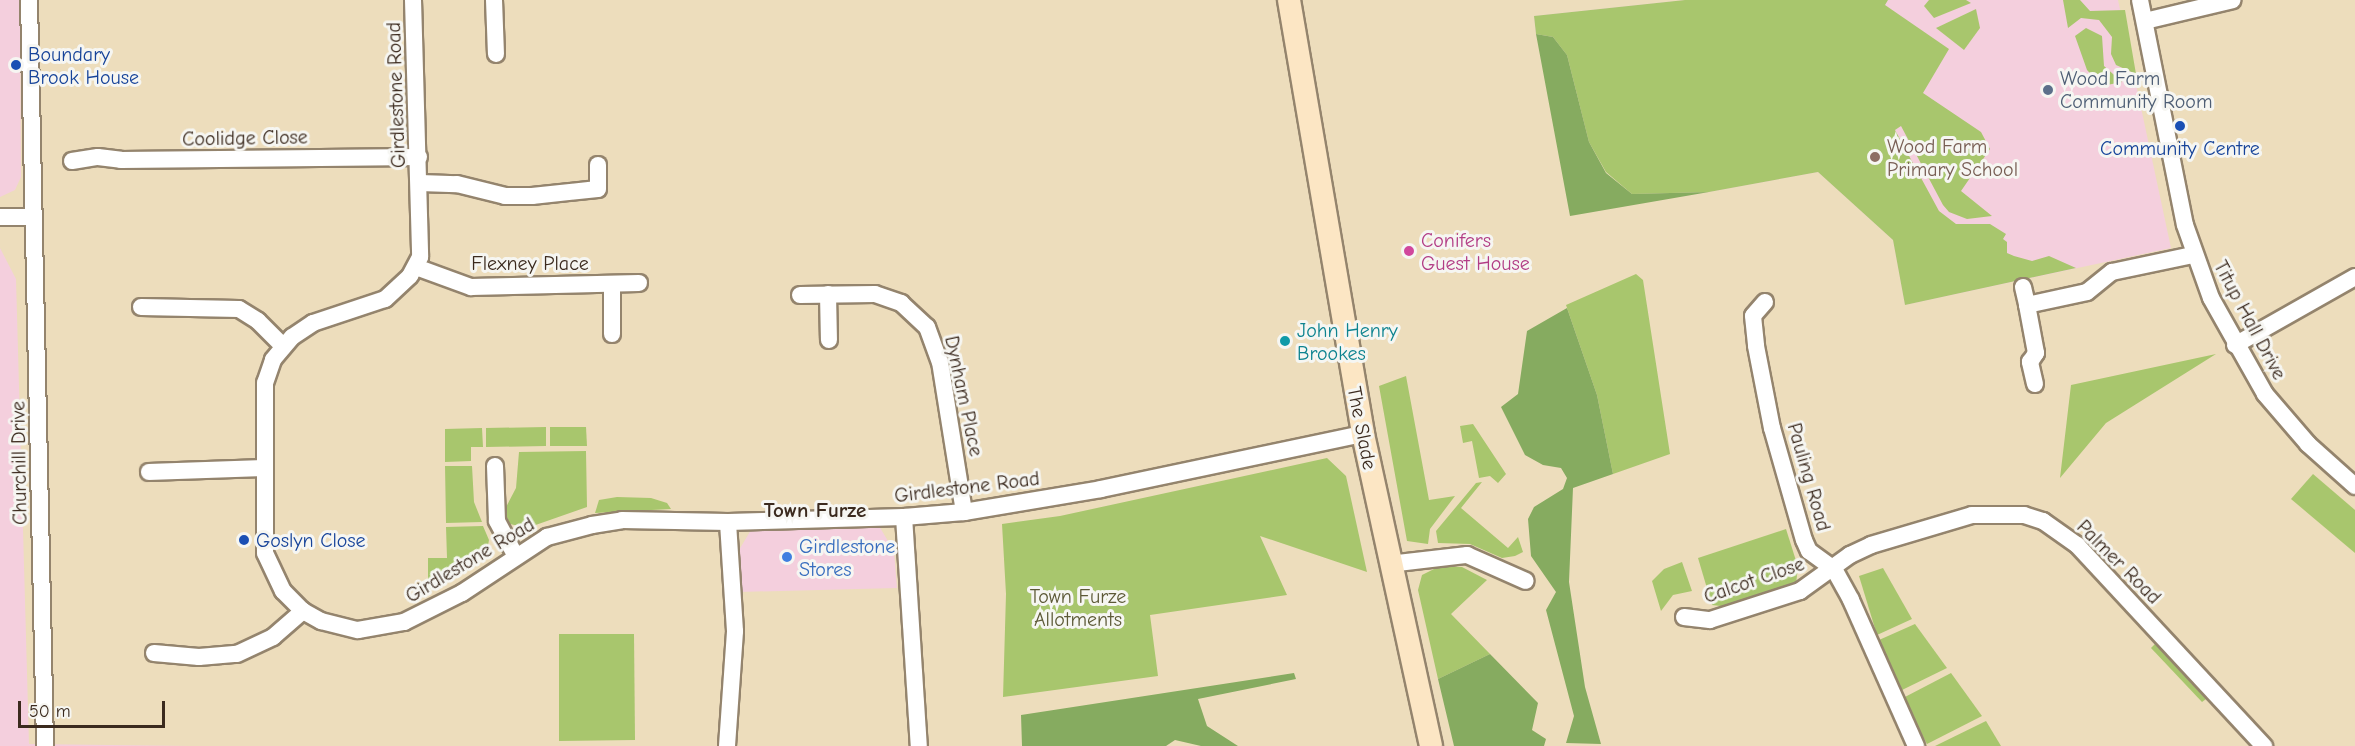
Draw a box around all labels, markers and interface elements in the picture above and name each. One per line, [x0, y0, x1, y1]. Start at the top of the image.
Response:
street label: Girdlestone Road [381, 22, 411, 168]
place label: Boundary Brook House [28, 42, 139, 89]
marker: Boundary Brook House [9, 58, 23, 72]
place label: Wood Farm Community Room [2060, 66, 2212, 113]
marker: Wood Farm Community Room [2041, 83, 2055, 97]
marker: Community Centre [2173, 119, 2187, 133]
street label: Coolidge Close [182, 125, 308, 151]
place label: Wood Farm Primary School [1887, 134, 2018, 181]
place label: Community Centre [2100, 136, 2260, 160]
marker: Wood Farm Primary School [1868, 150, 1882, 164]
place label: Conifers Guest House [1421, 228, 1530, 275]
marker: Conifers Guest House [1402, 244, 1416, 258]
street label: Flexney Place [471, 251, 589, 275]
street label: Titup Hall Drive [2209, 256, 2291, 384]
place label: John Henry Brookes [1297, 318, 1398, 365]
street label: Dynham Place [940, 334, 988, 458]
marker: John Henry Brookes [1278, 334, 1292, 348]
street label: The Slade [1342, 384, 1382, 472]
street label: Churchill Drive [6, 401, 32, 525]
street label: Pauling Road [1782, 420, 1836, 534]
street label: Girdlestone Road [893, 466, 1041, 508]
district label: Town Furze [764, 497, 866, 523]
street label: Girdlestone Road [401, 512, 539, 608]
street label: Palmer Road [2072, 515, 2166, 609]
place label: Goslyn Close [256, 528, 366, 552]
marker: Goslyn Close [237, 533, 251, 547]
place label: Girdlestone Stores [799, 534, 895, 581]
marker: Girdlestone Stores [780, 550, 794, 564]
street label: Calcot Close [1701, 552, 1807, 608]
park label: Town Furze Allotments [1030, 584, 1126, 631]
scale bar [21, 689, 168, 727]
text: 50 m [29, 701, 71, 722]

